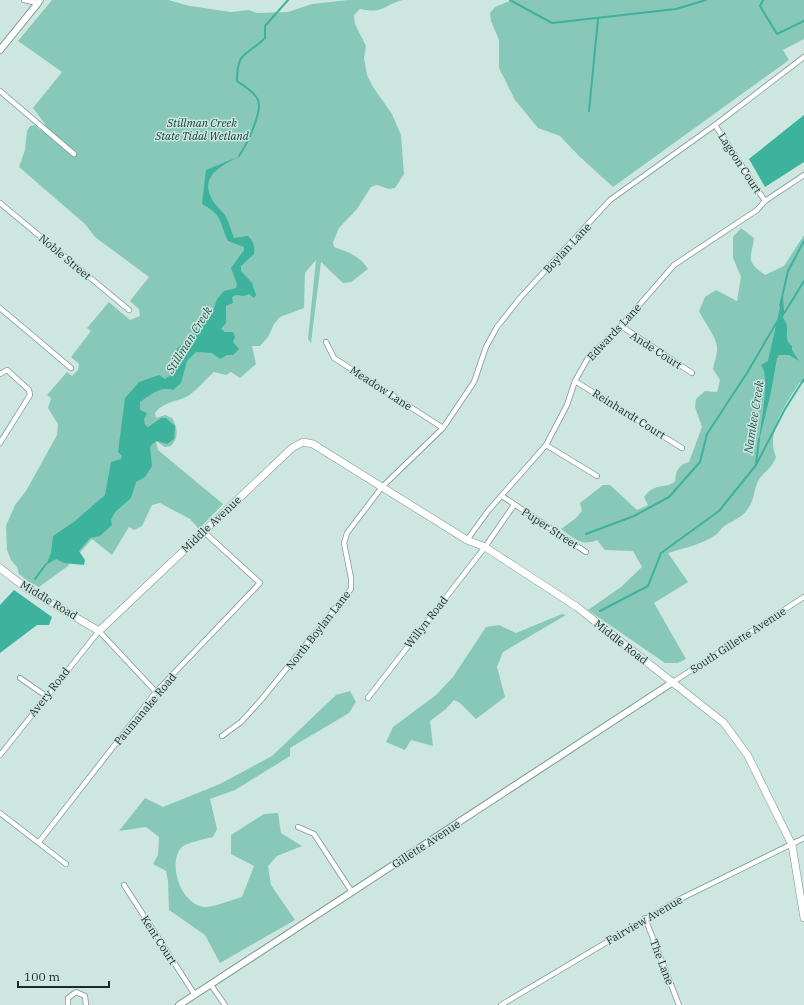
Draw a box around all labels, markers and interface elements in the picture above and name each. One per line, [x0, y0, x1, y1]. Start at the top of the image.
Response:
park label: Stillman Creek State Tidal Wetland [154, 116, 250, 143]
street label: Lagoon Court [715, 130, 765, 196]
street label: Boylan Lane [540, 220, 594, 276]
street label: Noble Street [36, 231, 94, 283]
street label: Edwards Lane [584, 300, 644, 363]
water label: Stillman Creek [161, 303, 216, 377]
street label: Ande Court [628, 328, 684, 372]
street label: Meadow Lane [347, 363, 415, 413]
water label: Namkee Creek [740, 379, 767, 456]
street label: Reinhardt Court [590, 386, 668, 442]
street label: Middle Avenue [178, 493, 244, 555]
street label: Puper Street [519, 504, 581, 552]
street label: Middle Road [18, 577, 80, 623]
street label: North Boylan Lane [283, 587, 353, 672]
street label: Willyn Road [401, 593, 451, 651]
street label: South Gillette Avenue [687, 604, 789, 676]
street label: Middle Road [591, 617, 651, 668]
street label: Avery Road [25, 664, 73, 719]
street label: Paumanake Road [111, 670, 179, 748]
street label: Gillette Avenue [389, 817, 463, 871]
street label: Fairview Avenue [603, 892, 685, 948]
street label: Kent Court [138, 913, 180, 967]
street label: The Lane [647, 937, 677, 987]
scale bar [18, 963, 109, 989]
text: 100 m [24, 969, 60, 984]

